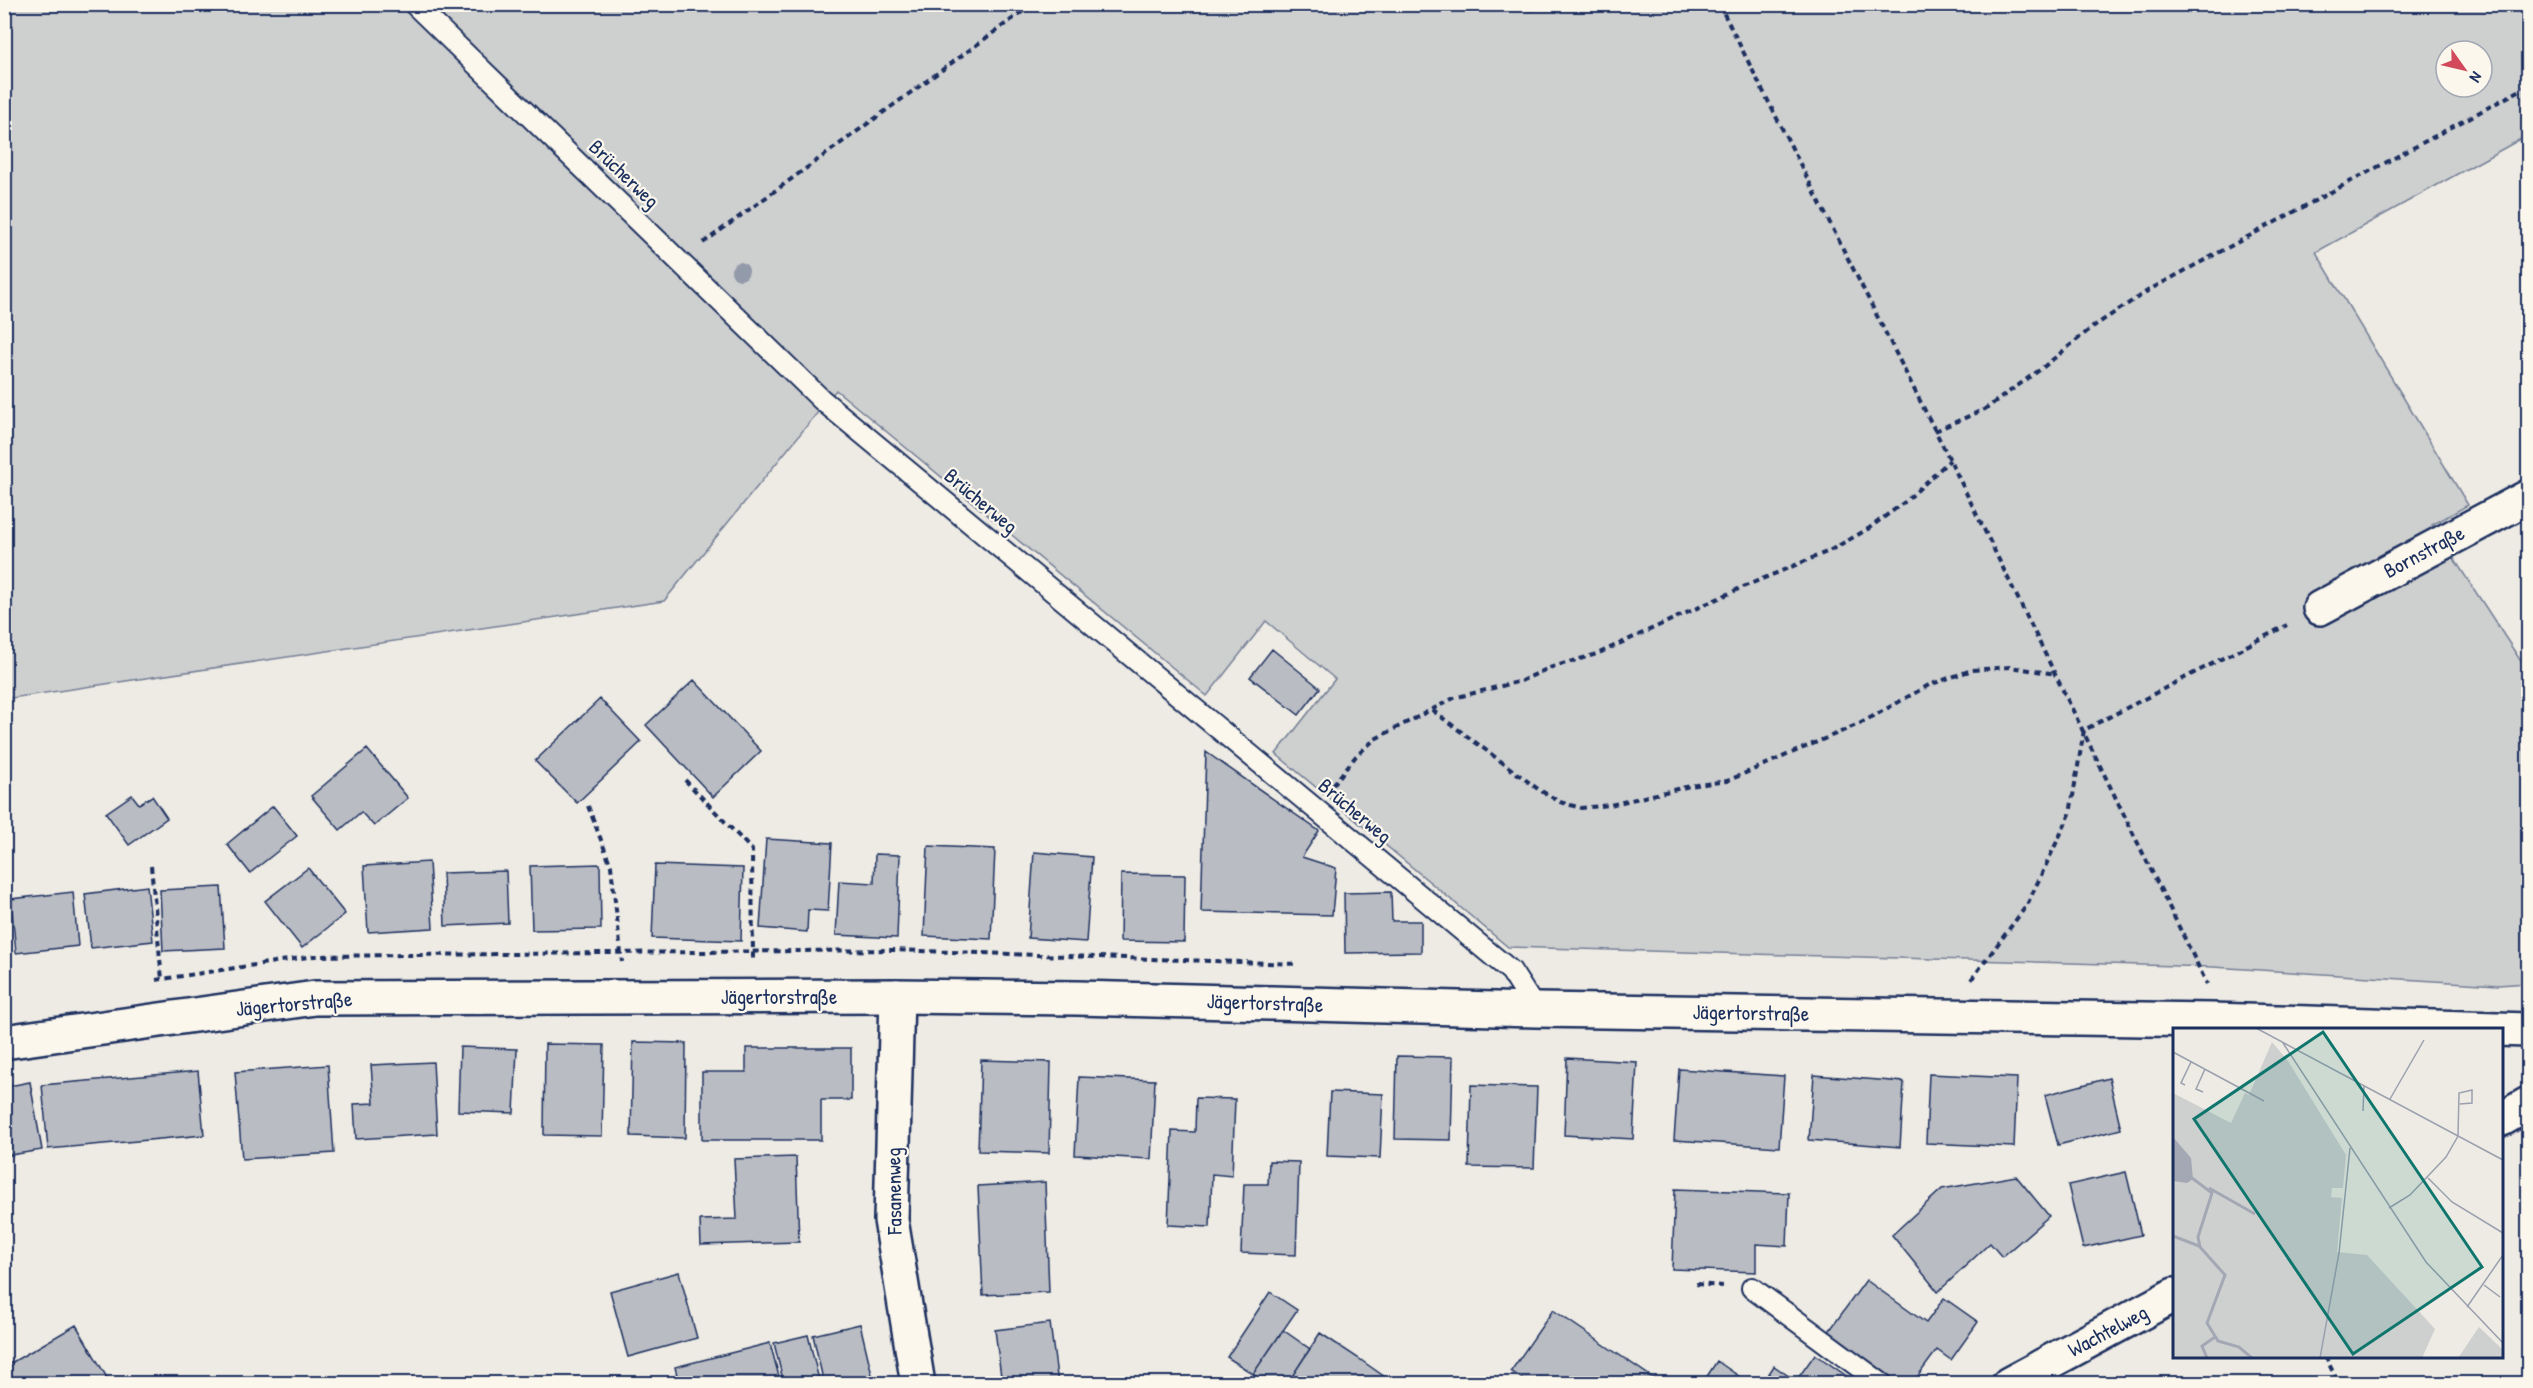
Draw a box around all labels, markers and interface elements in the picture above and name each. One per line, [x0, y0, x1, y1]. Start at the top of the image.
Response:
north arrow [2434, 39, 2494, 99]
text: N [2465, 68, 2488, 87]
street label: Brücherweg [583, 133, 666, 215]
street label: Brücherweg [938, 461, 1024, 540]
street label: Bornstraße [2378, 518, 2469, 585]
street label: Brücherweg [1312, 771, 1398, 850]
street label: Jägertorstraße [721, 982, 837, 1011]
street label: Jägertorstraße [235, 984, 353, 1023]
street label: Jägertorstraße [1206, 986, 1324, 1019]
street label: Jägertorstraße [1692, 997, 1810, 1028]
inset map [2173, 1028, 2503, 1358]
street label: Fasanenweg [878, 1147, 909, 1236]
street label: Wachtelweg [2063, 1297, 2153, 1364]

